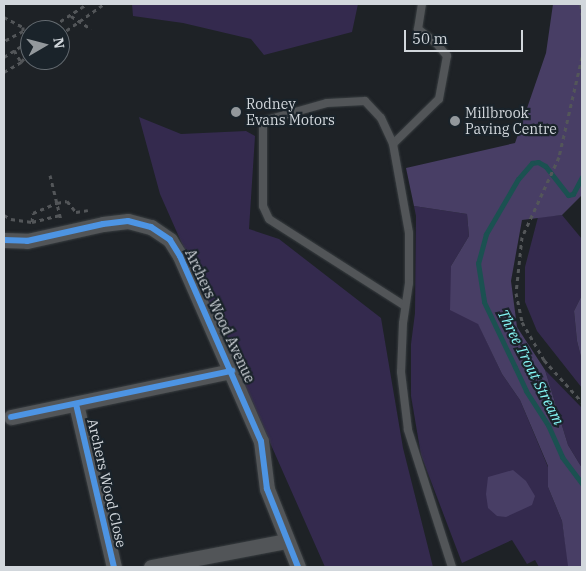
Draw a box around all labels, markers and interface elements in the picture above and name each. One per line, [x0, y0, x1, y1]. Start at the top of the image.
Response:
north arrow [20, 20, 70, 70]
scale bar [406, 20, 525, 52]
text: 50 m [412, 29, 448, 48]
text: N [49, 36, 69, 50]
place label: Rodney Evans Motors [246, 96, 335, 128]
place label: Millbrook Paving Centre [465, 105, 557, 138]
marker: Rodney Evans Motors [230, 106, 242, 118]
marker: Millbrook Paving Centre [449, 115, 461, 127]
street label: Archers Wood Avenue [182, 247, 258, 385]
water label: Three Trout Stream [494, 306, 568, 428]
street label: Archers Wood Close [84, 417, 130, 549]

